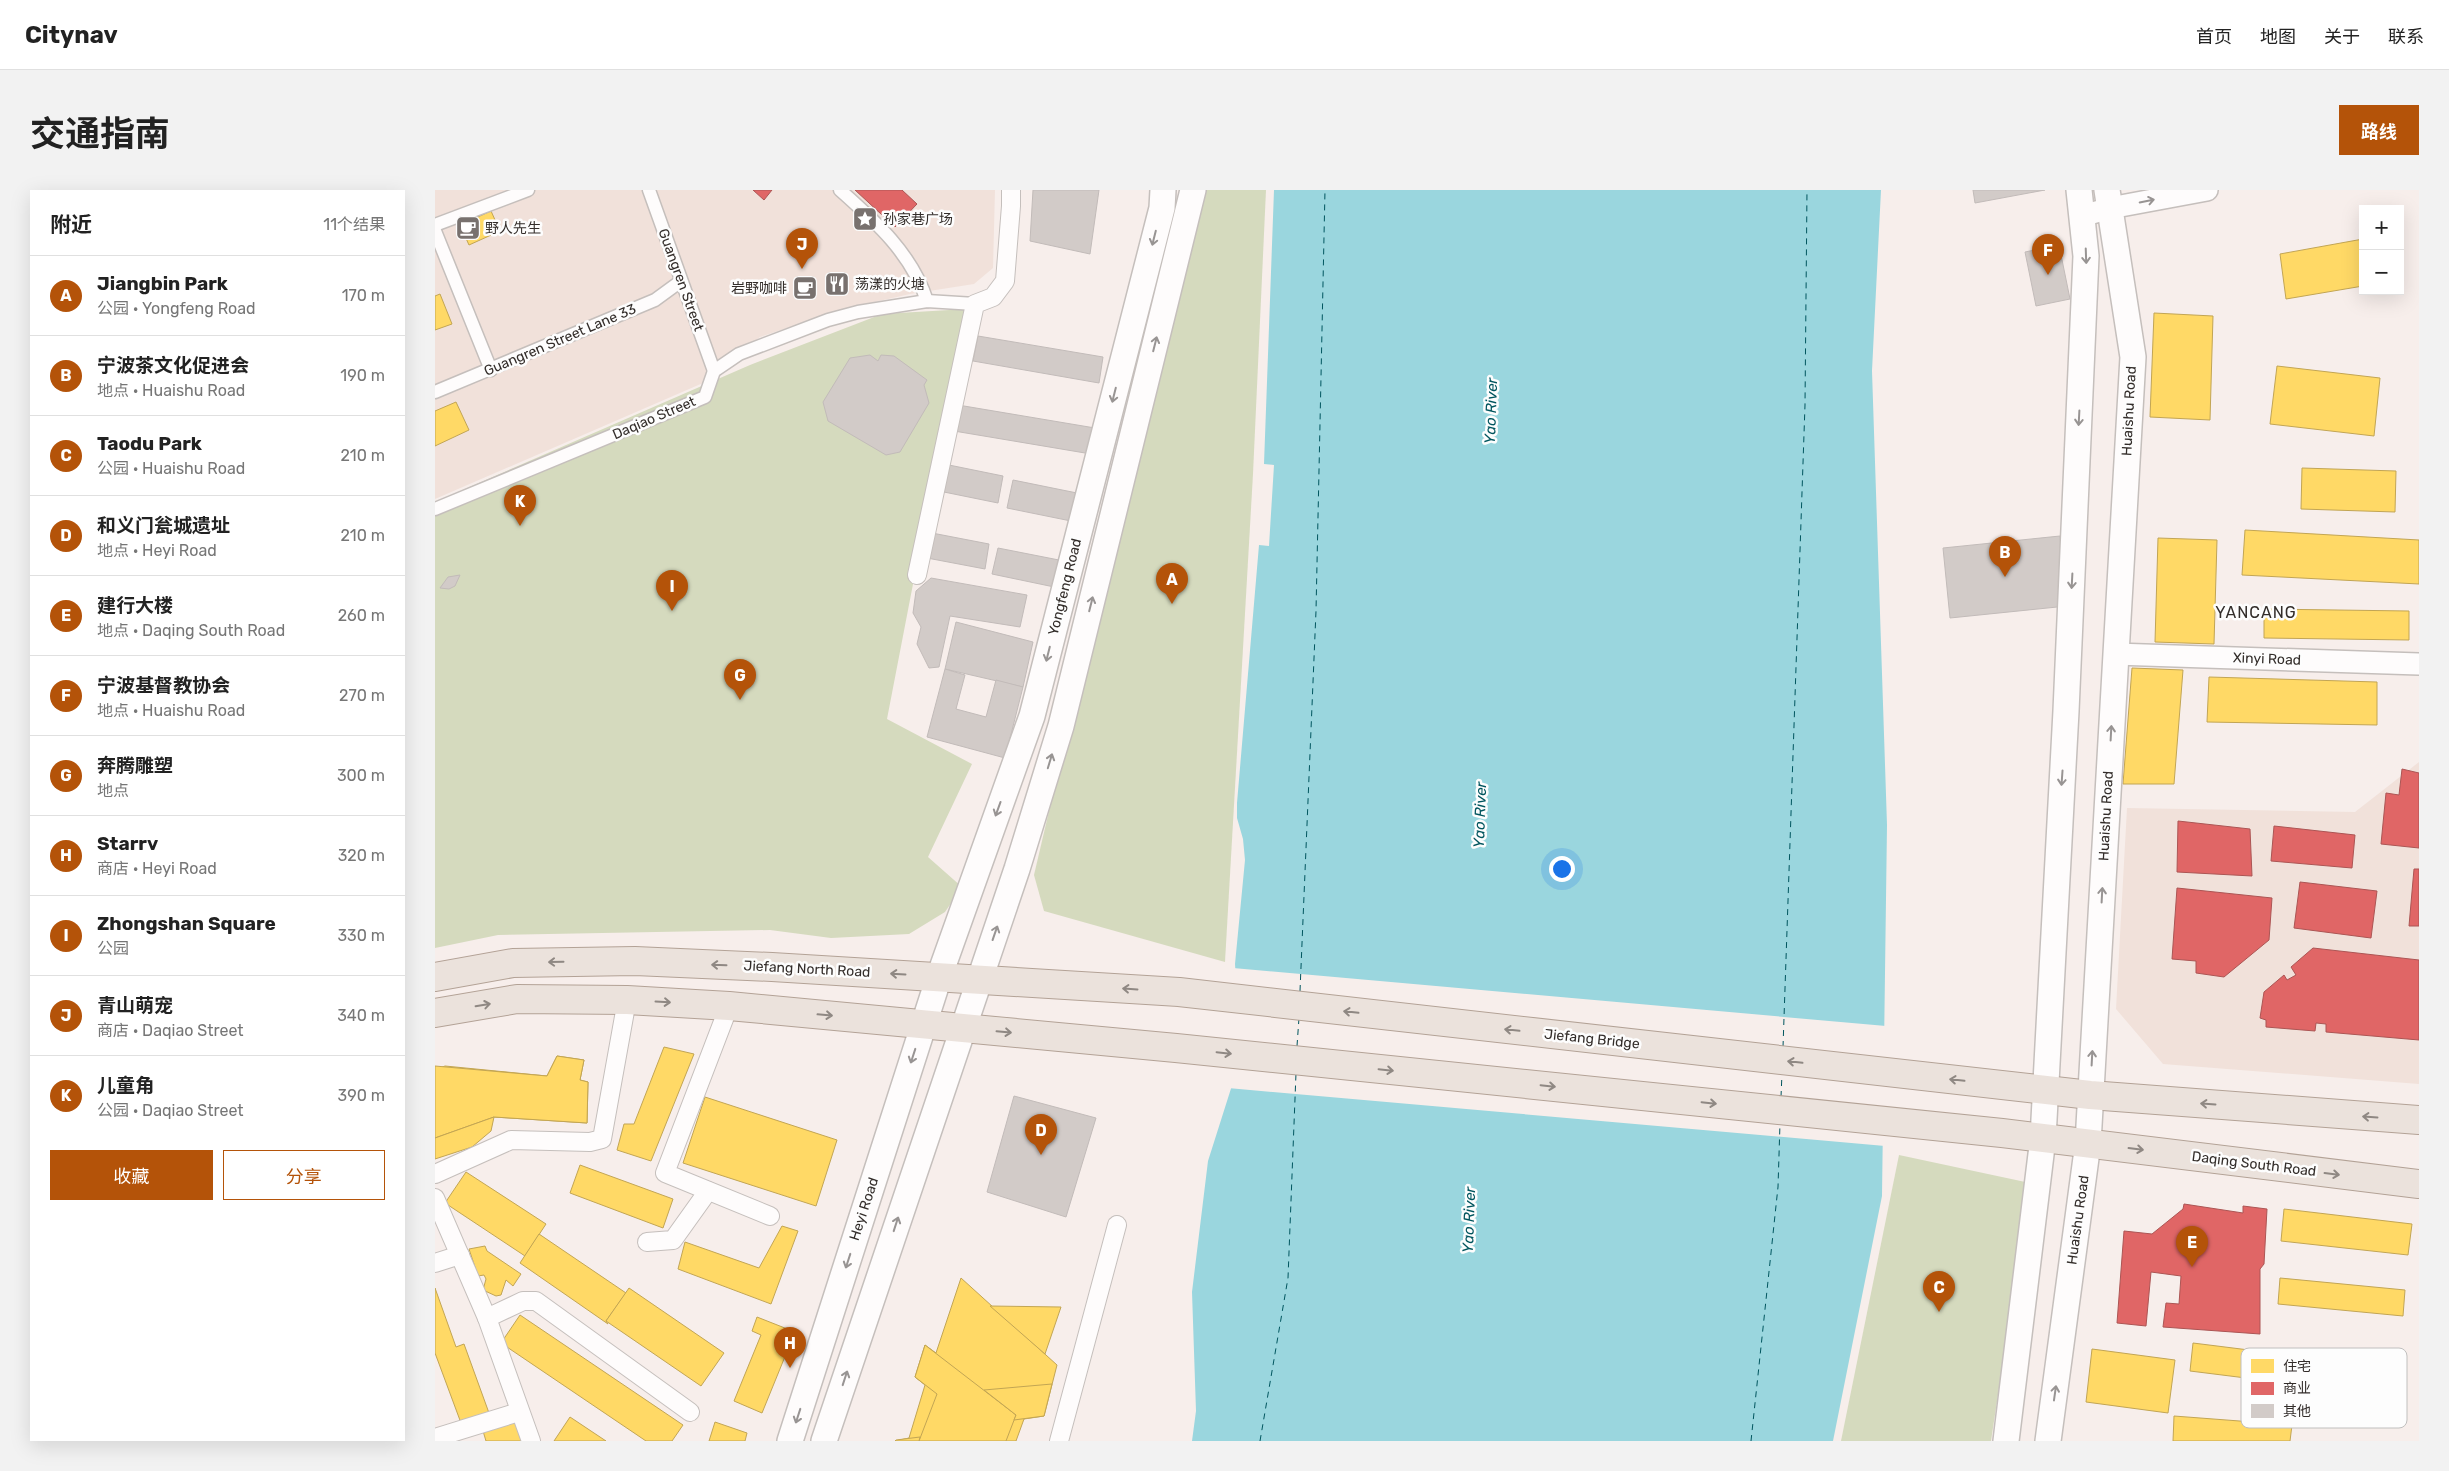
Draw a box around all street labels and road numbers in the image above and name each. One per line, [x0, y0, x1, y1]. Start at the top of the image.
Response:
street label: Guangren Street [655, 226, 708, 334]
street label: Guangren Street Lane 33 [481, 300, 639, 380]
street label: Huaishu Road [2118, 365, 2140, 457]
street label: Daqiao Street [610, 393, 699, 443]
street label: Yongfeng Road [1045, 537, 1085, 637]
street label: Xinyi Road [2233, 649, 2301, 669]
street label: Huaishu Road [2095, 770, 2117, 862]
street label: Jiefang North Road [743, 957, 871, 981]
street label: Jiefang Bridge [1543, 1026, 1641, 1052]
street label: Daqing South Road [2191, 1148, 2317, 1180]
street label: Huaishu Road [2063, 1174, 2093, 1266]
street label: Heyi Road [846, 1175, 882, 1243]

